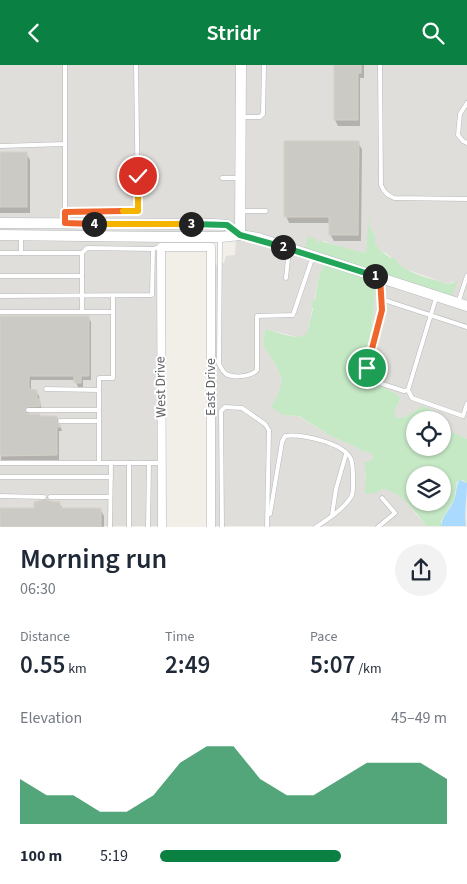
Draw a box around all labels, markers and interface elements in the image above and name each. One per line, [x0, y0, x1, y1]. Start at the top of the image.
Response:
text: Stridr [207, 17, 260, 49]
icon: back [20, 19, 48, 47]
icon: search [419, 19, 447, 47]
pin [117, 155, 159, 197]
icon: check [124, 162, 152, 190]
pin: 4 [82, 211, 106, 237]
pin: 3 [178, 211, 204, 237]
text: 4 [91, 214, 98, 234]
text: 3 [188, 214, 195, 234]
pin: 2 [270, 235, 296, 259]
text: 2 [280, 237, 287, 257]
pin: 1 [362, 263, 388, 289]
text: 1 [372, 266, 379, 286]
pin [346, 347, 388, 389]
icon: arrive [353, 354, 381, 382]
street label: West Drive [150, 356, 172, 418]
street label: East Drive [201, 358, 221, 416]
map controls [406, 411, 451, 511]
button: locate [406, 411, 451, 456]
button: layers [406, 466, 451, 511]
text: Morning run [20, 539, 167, 579]
button: share [395, 544, 447, 596]
text: 06:30 [20, 578, 56, 600]
text: Distance [20, 627, 70, 647]
text: Time [165, 627, 195, 647]
text: Pace [310, 627, 337, 647]
text: 0.55 [20, 647, 65, 683]
text: 2:49 [165, 647, 210, 683]
text: 5:07 [310, 647, 355, 683]
text: km [65, 659, 87, 679]
text: /km [355, 659, 382, 679]
text: Elevation [20, 707, 82, 729]
text: 45–49 m [391, 707, 447, 729]
text: 100 m [20, 845, 62, 867]
text: 5:19 [100, 845, 128, 867]

